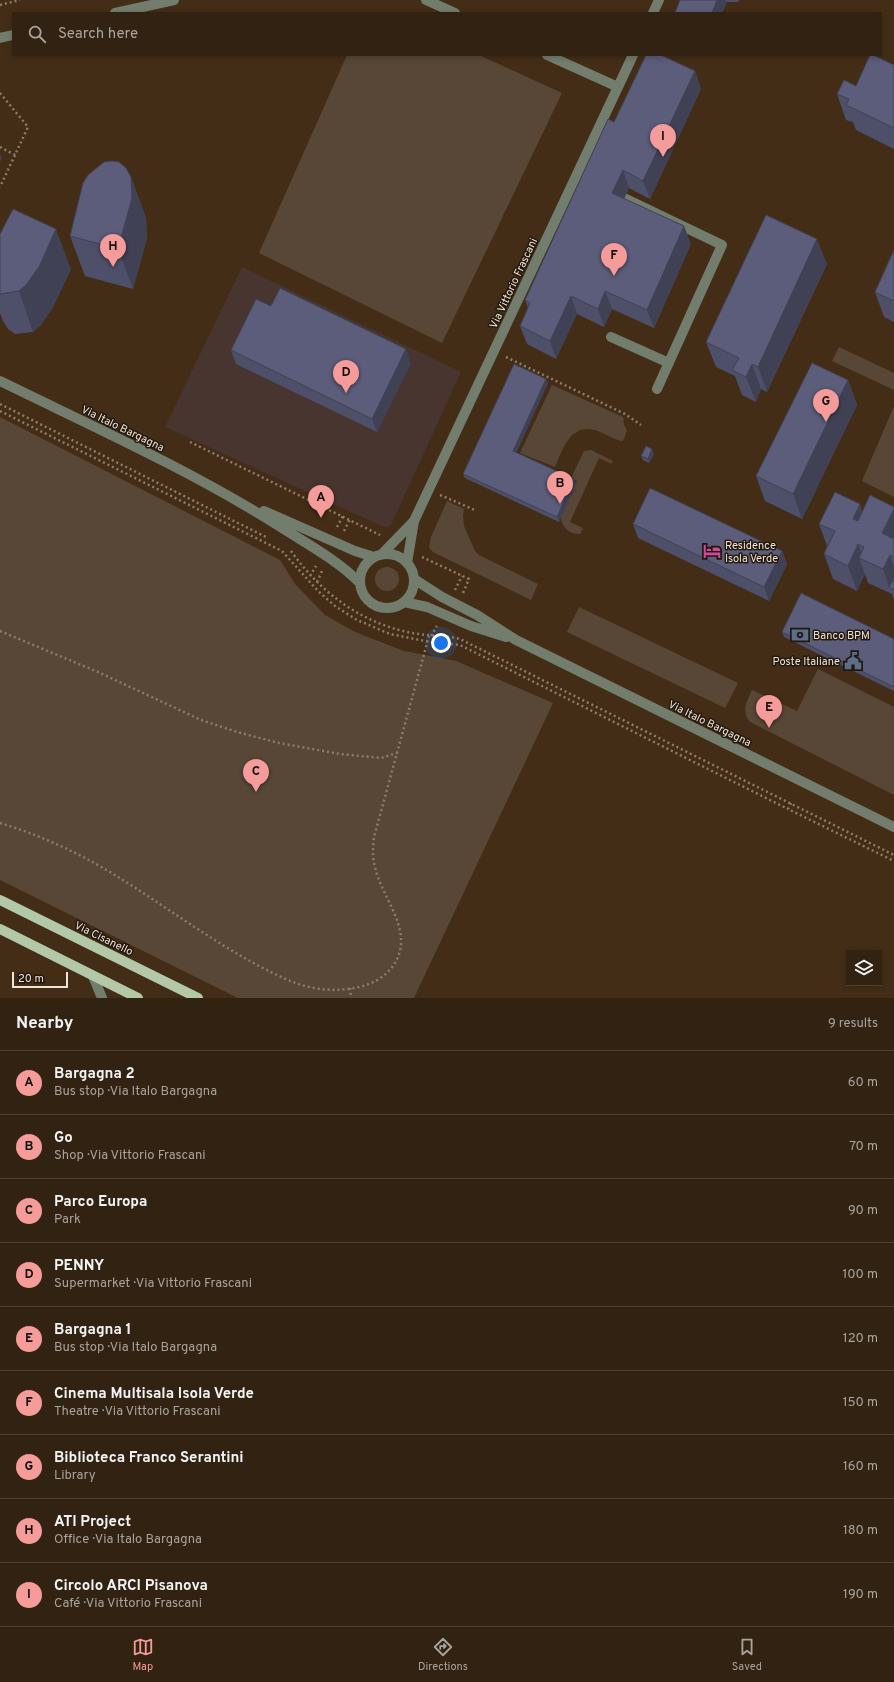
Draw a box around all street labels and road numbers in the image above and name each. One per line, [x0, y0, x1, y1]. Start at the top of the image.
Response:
street label: Via Vittorio Frascani [487, 236, 541, 331]
street label: Via Italo Bargagna [79, 403, 167, 455]
street label: Via Italo Bargagna [666, 698, 754, 750]
street label: Via Cisanello [72, 919, 135, 959]

